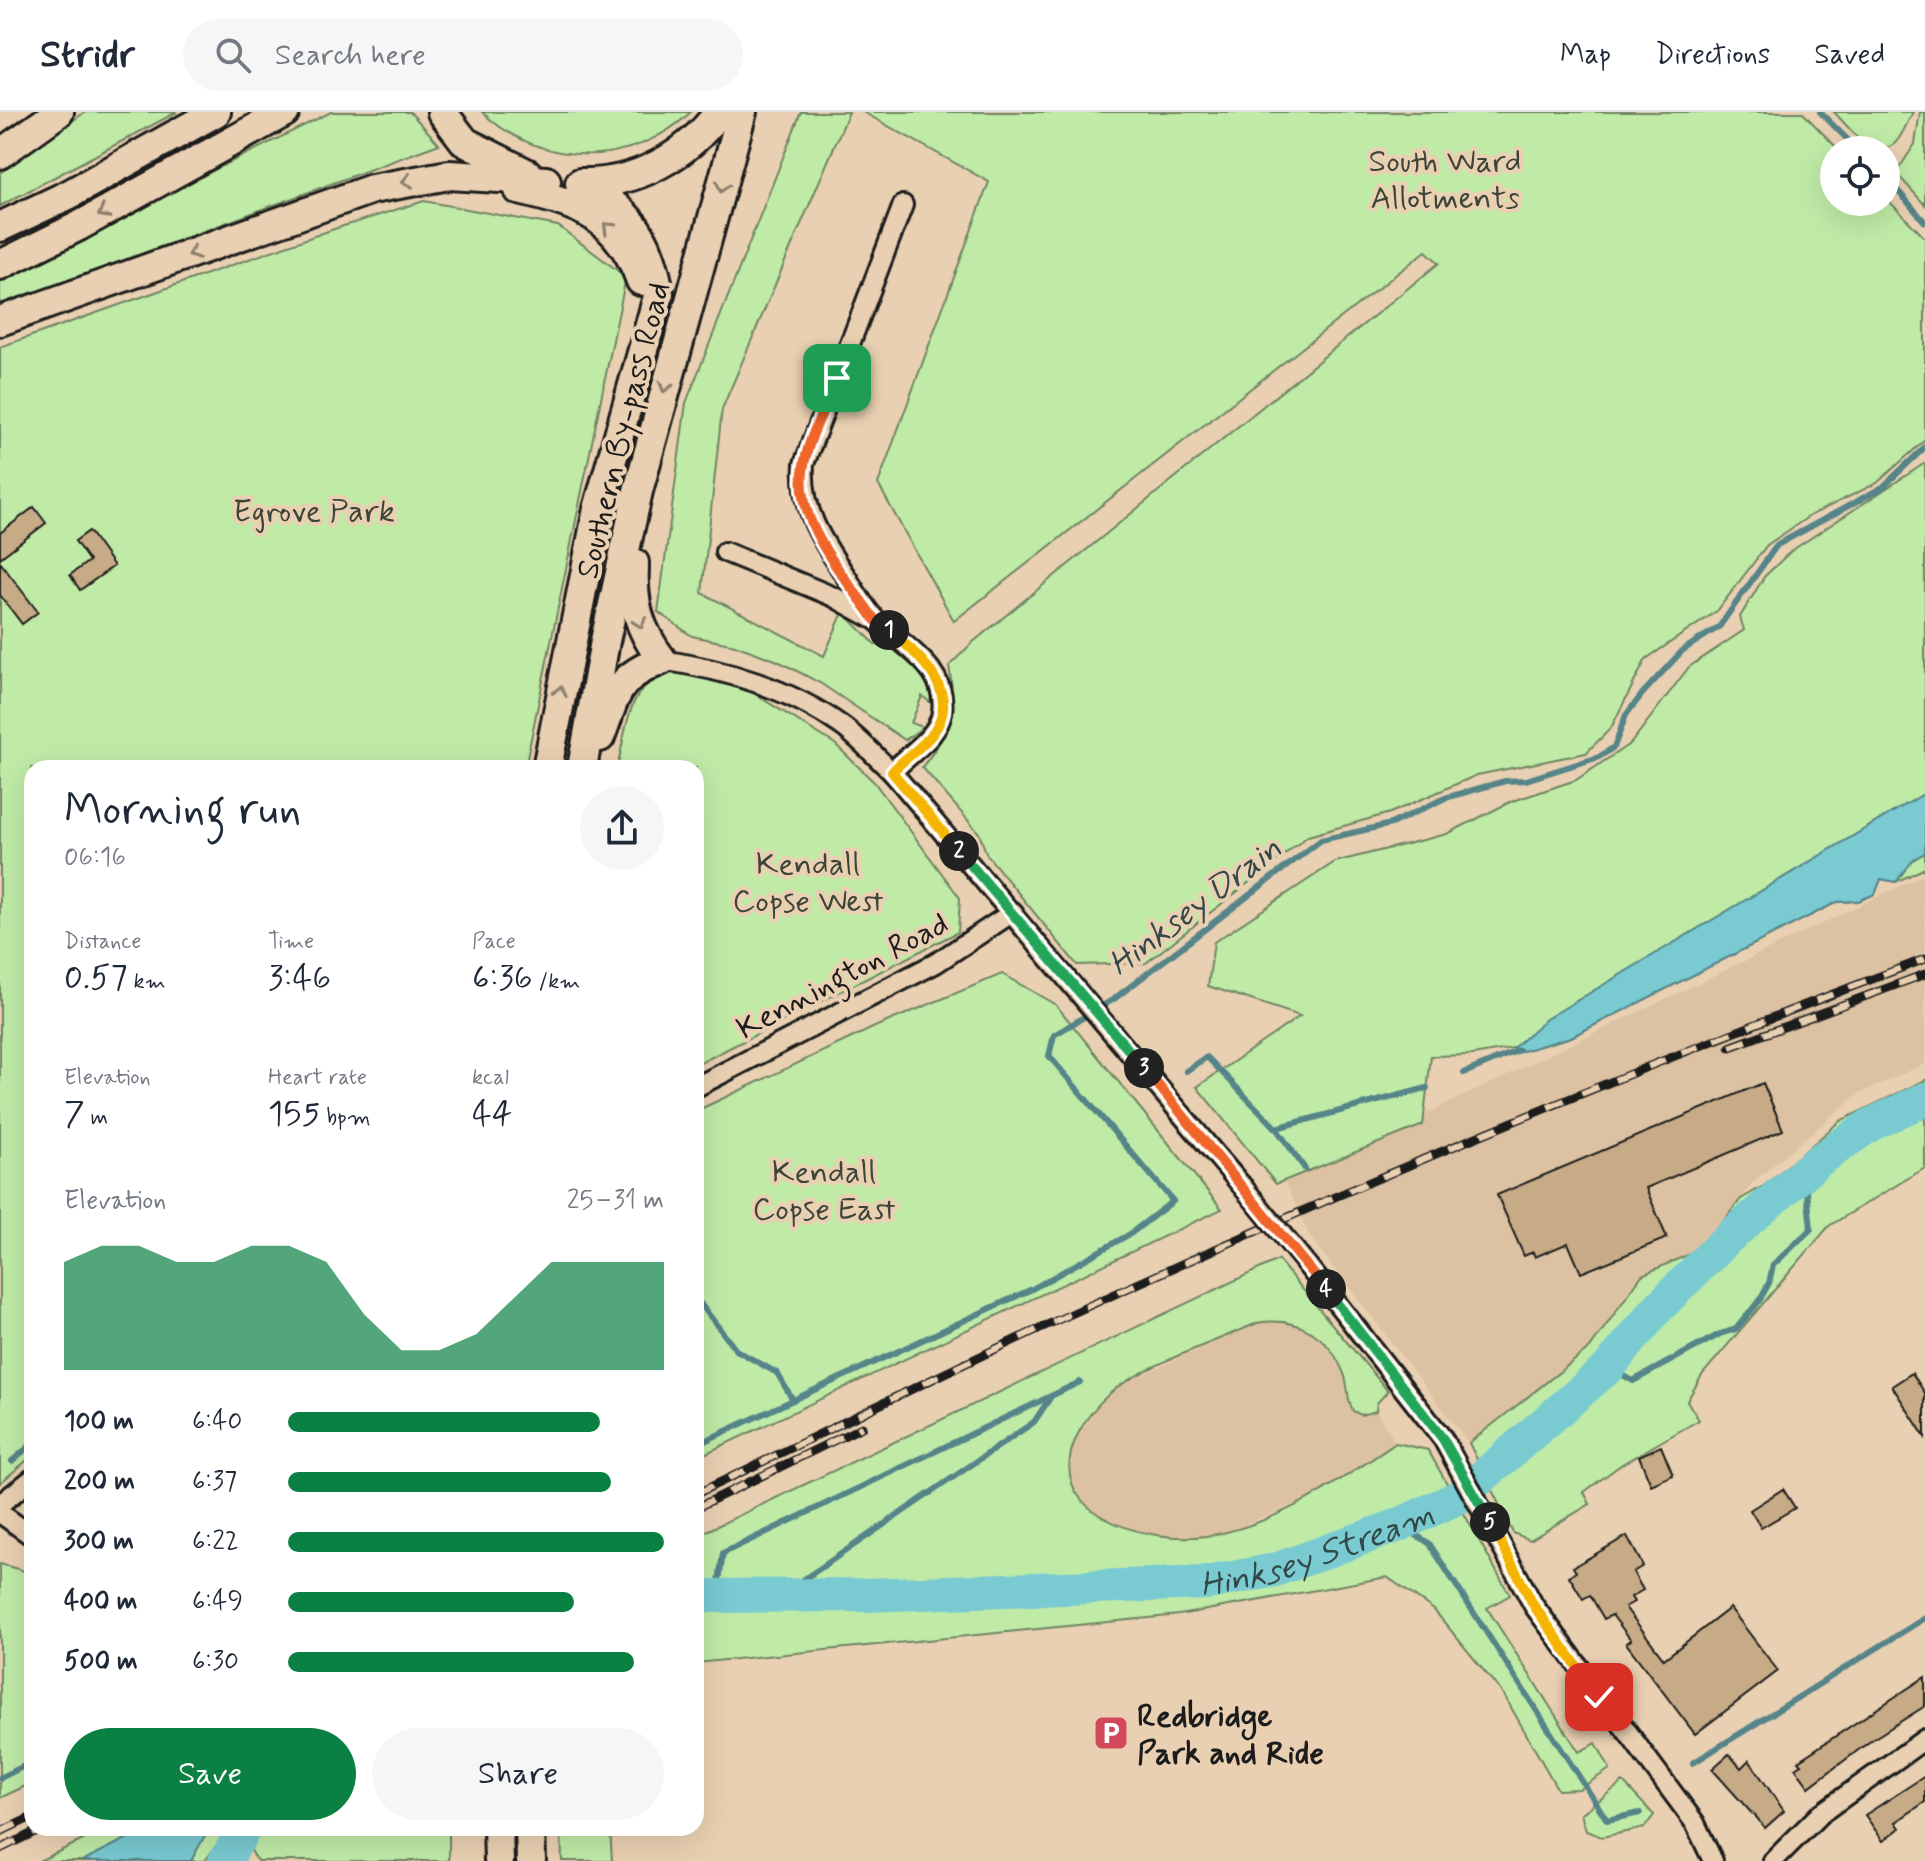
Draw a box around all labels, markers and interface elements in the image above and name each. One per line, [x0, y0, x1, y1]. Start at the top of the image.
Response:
search box [183, 19, 743, 91]
text: Stridr [40, 31, 135, 80]
icon: search [211, 33, 255, 77]
text: Search here [275, 36, 426, 75]
text: Map [1560, 37, 1611, 74]
text: Directions [1655, 37, 1770, 74]
text: Saved [1814, 37, 1885, 74]
map controls [1820, 136, 1900, 216]
button: locate [1820, 136, 1900, 216]
park label: South Ward Allotments [1369, 141, 1521, 220]
one-way arrow [401, 172, 414, 189]
one-way arrow [715, 180, 731, 194]
one-way arrow [96, 204, 111, 219]
one-way arrow [603, 222, 617, 236]
one-way arrow [187, 243, 201, 259]
street label: Southern By-pass Road [567, 278, 681, 583]
pin [803, 344, 871, 412]
icon: arrive [815, 356, 859, 400]
one-way arrow [658, 380, 675, 394]
park label: Egrove Park [233, 491, 395, 533]
pin: 1 [869, 610, 909, 650]
one-way arrow [630, 616, 646, 630]
text: 1 [884, 616, 894, 644]
one-way arrow [551, 685, 568, 698]
text: Morning run [64, 782, 301, 840]
button: share [580, 786, 664, 870]
water label: Hinksey Drain [1100, 827, 1291, 987]
pin: 2 [939, 831, 979, 871]
text: 2 [954, 837, 964, 865]
text: 06:16 [64, 841, 126, 875]
park label: Kendall Copse West [732, 844, 884, 923]
street label: Kennington Road [730, 903, 958, 1053]
text: Distance [64, 928, 141, 956]
text: Time [268, 928, 314, 956]
text: Pace [472, 928, 516, 956]
text: 0.57 [64, 956, 128, 1001]
text: 3:46 [268, 956, 331, 1001]
text: 6:36 [472, 956, 533, 1001]
text: km [128, 968, 166, 996]
text: /km [533, 968, 580, 996]
pin: 3 [1124, 1048, 1164, 1088]
text: 3 [1139, 1054, 1149, 1082]
text: Elevation [64, 1064, 151, 1092]
text: Heart rate [268, 1064, 367, 1092]
text: kcal [472, 1064, 509, 1092]
text: 7 [64, 1092, 85, 1137]
text: 155 [268, 1092, 320, 1137]
text: 44 [472, 1092, 512, 1137]
text: m [85, 1104, 108, 1132]
text: bpm [320, 1104, 370, 1132]
park label: Kendall Copse East [752, 1152, 896, 1231]
text: Elevation [64, 1184, 166, 1218]
text: 25–31 m [567, 1184, 664, 1218]
pin: 4 [1306, 1269, 1346, 1309]
text: 4 [1320, 1275, 1332, 1303]
text: 100 m [64, 1405, 134, 1439]
text: 6:40 [192, 1405, 242, 1439]
text: 200 m [64, 1465, 135, 1499]
text: 6:37 [192, 1465, 237, 1499]
water label: Hinksey Stream [1196, 1492, 1442, 1609]
pin: 5 [1470, 1502, 1510, 1542]
text: 5 [1483, 1508, 1497, 1536]
text: 300 m [64, 1525, 134, 1559]
text: 6:22 [192, 1525, 239, 1559]
text: 400 m [64, 1585, 137, 1619]
text: 6:49 [192, 1585, 243, 1619]
text: 500 m [64, 1645, 138, 1679]
text: 6:30 [192, 1645, 239, 1679]
pin [1565, 1663, 1633, 1731]
icon: check [1577, 1675, 1621, 1719]
place label: Redbridge Park and Ride [1137, 1696, 1324, 1775]
parking icon: Redbridge Park and Ride [1092, 1714, 1130, 1752]
button: Save [64, 1728, 356, 1820]
button: Share [372, 1728, 664, 1820]

